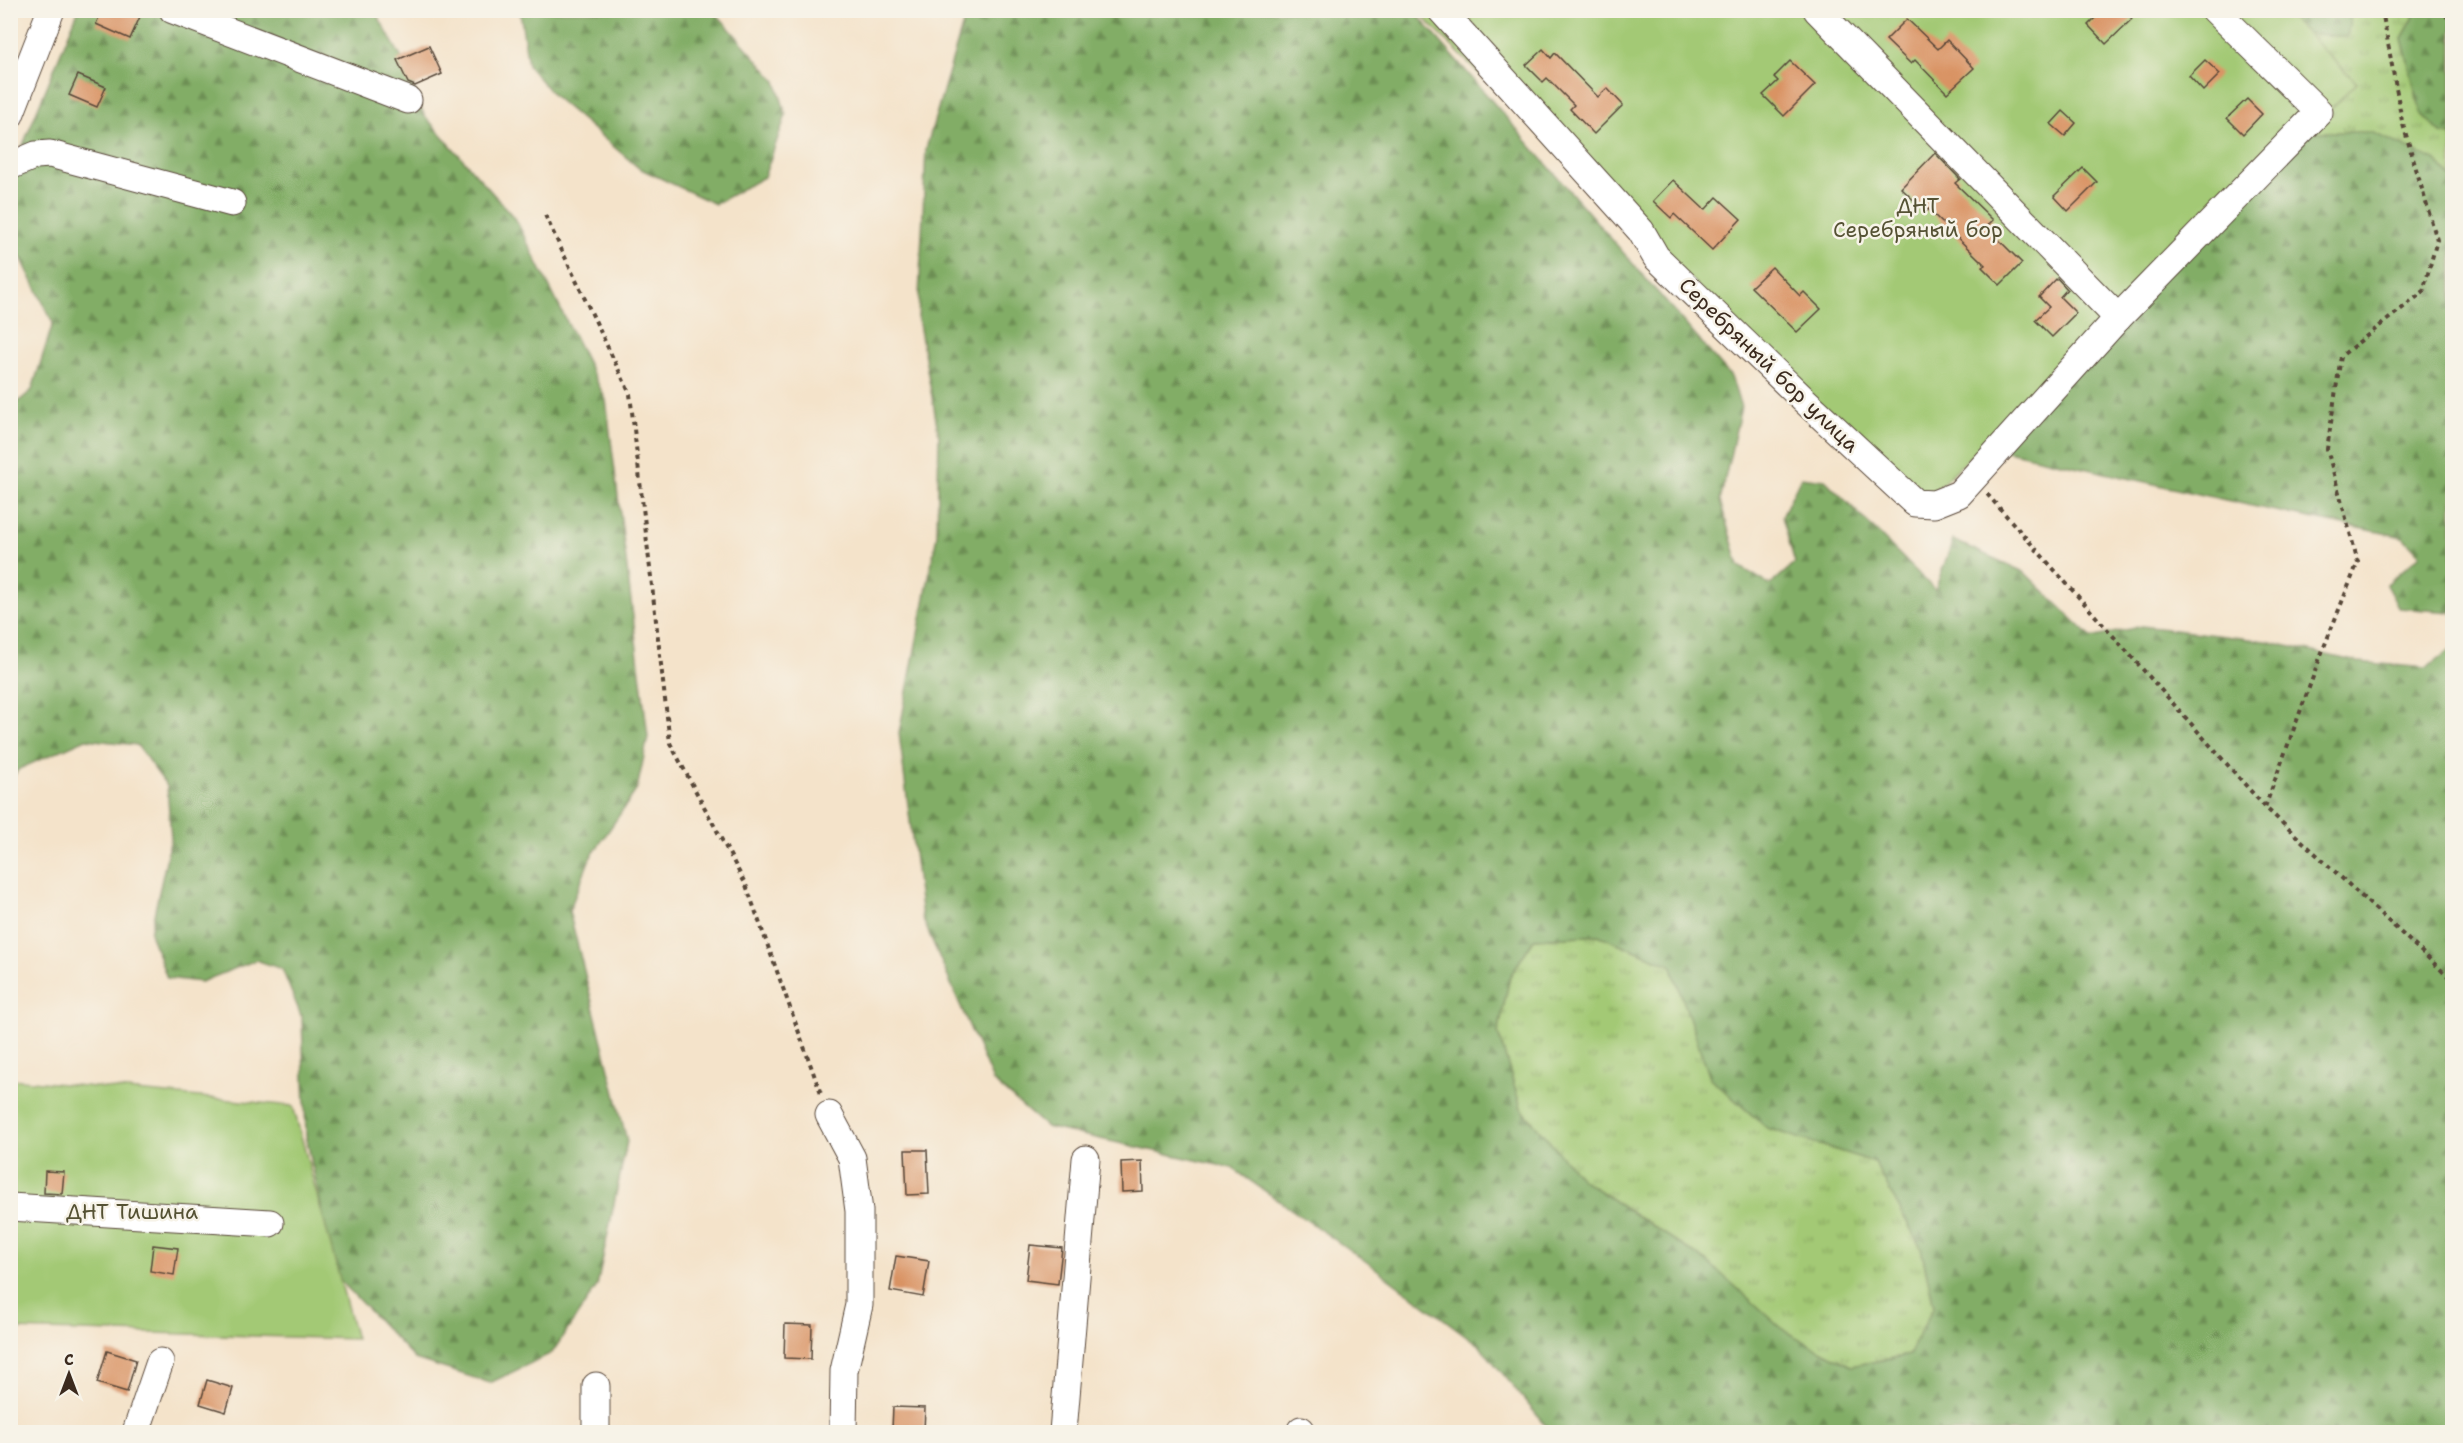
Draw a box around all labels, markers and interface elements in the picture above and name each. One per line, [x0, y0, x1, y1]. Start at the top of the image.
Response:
park label: ДНТ Серебряный бор [1833, 192, 2003, 244]
street label: Серебряный бор улица [1673, 271, 1865, 459]
park label: ДНТ Тишина [66, 1198, 198, 1226]
north arrow [39, 1344, 99, 1404]
text: С [64, 1349, 74, 1370]

